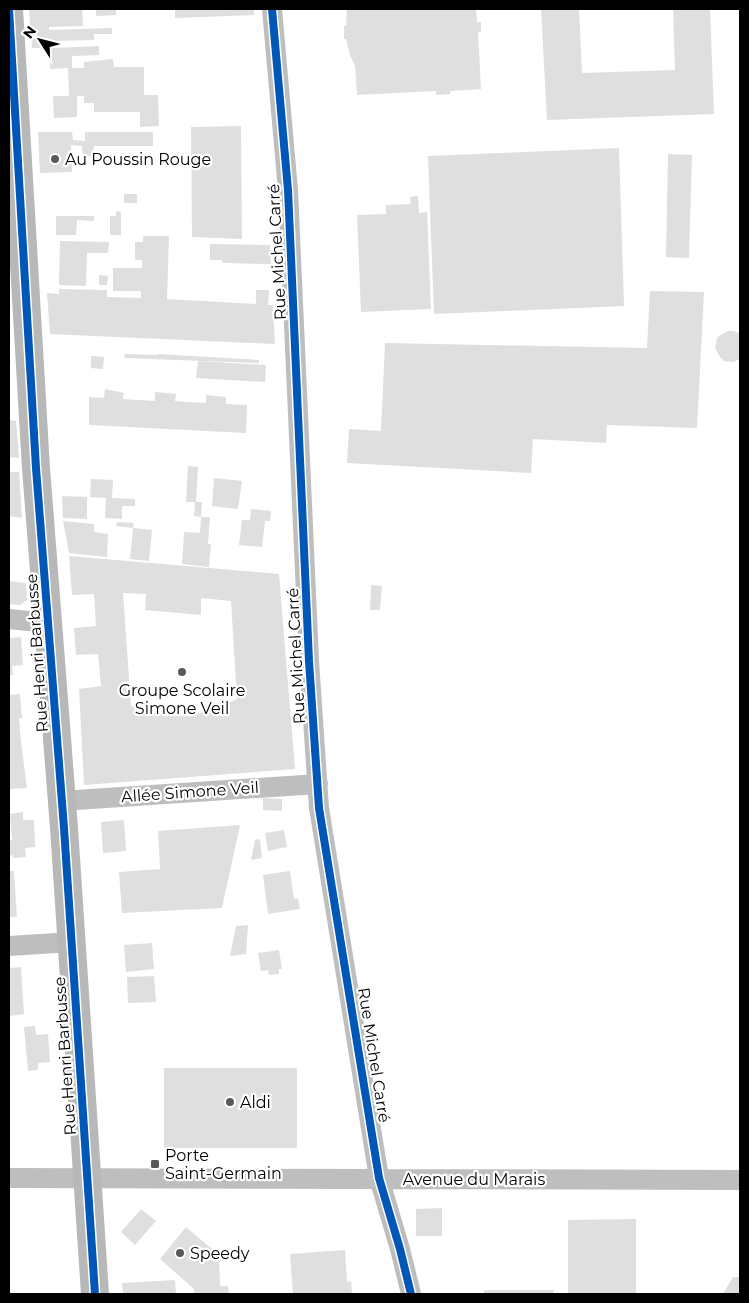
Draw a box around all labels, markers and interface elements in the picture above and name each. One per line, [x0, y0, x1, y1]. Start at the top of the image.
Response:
north arrow [15, 15, 65, 65]
text: N [19, 22, 40, 42]
place label: Au Poussin Rouge [65, 150, 211, 169]
marker: Au Poussin Rouge [49, 153, 61, 165]
street label: Rue Michel Carré [264, 183, 290, 321]
street label: Rue Henri Barbusse [22, 573, 52, 733]
street label: Rue Michel Carré [283, 587, 309, 725]
marker: Groupe Scolaire Simone Veil [176, 666, 188, 678]
place label: Groupe Scolaire Simone Veil [119, 681, 245, 718]
street label: Allée Simone Veil [121, 778, 259, 806]
street label: Rue Henri Barbusse [50, 976, 80, 1136]
street label: Rue Michel Carré [354, 986, 394, 1124]
place label: Aldi [240, 1093, 271, 1112]
marker: Aldi [224, 1096, 236, 1108]
place label: Porte Saint-Germain [165, 1146, 282, 1183]
marker: Porte Saint-Germain [149, 1158, 161, 1170]
street label: Avenue du Marais [403, 1170, 545, 1189]
place label: Speedy [190, 1244, 250, 1263]
marker: Speedy [174, 1247, 186, 1259]

